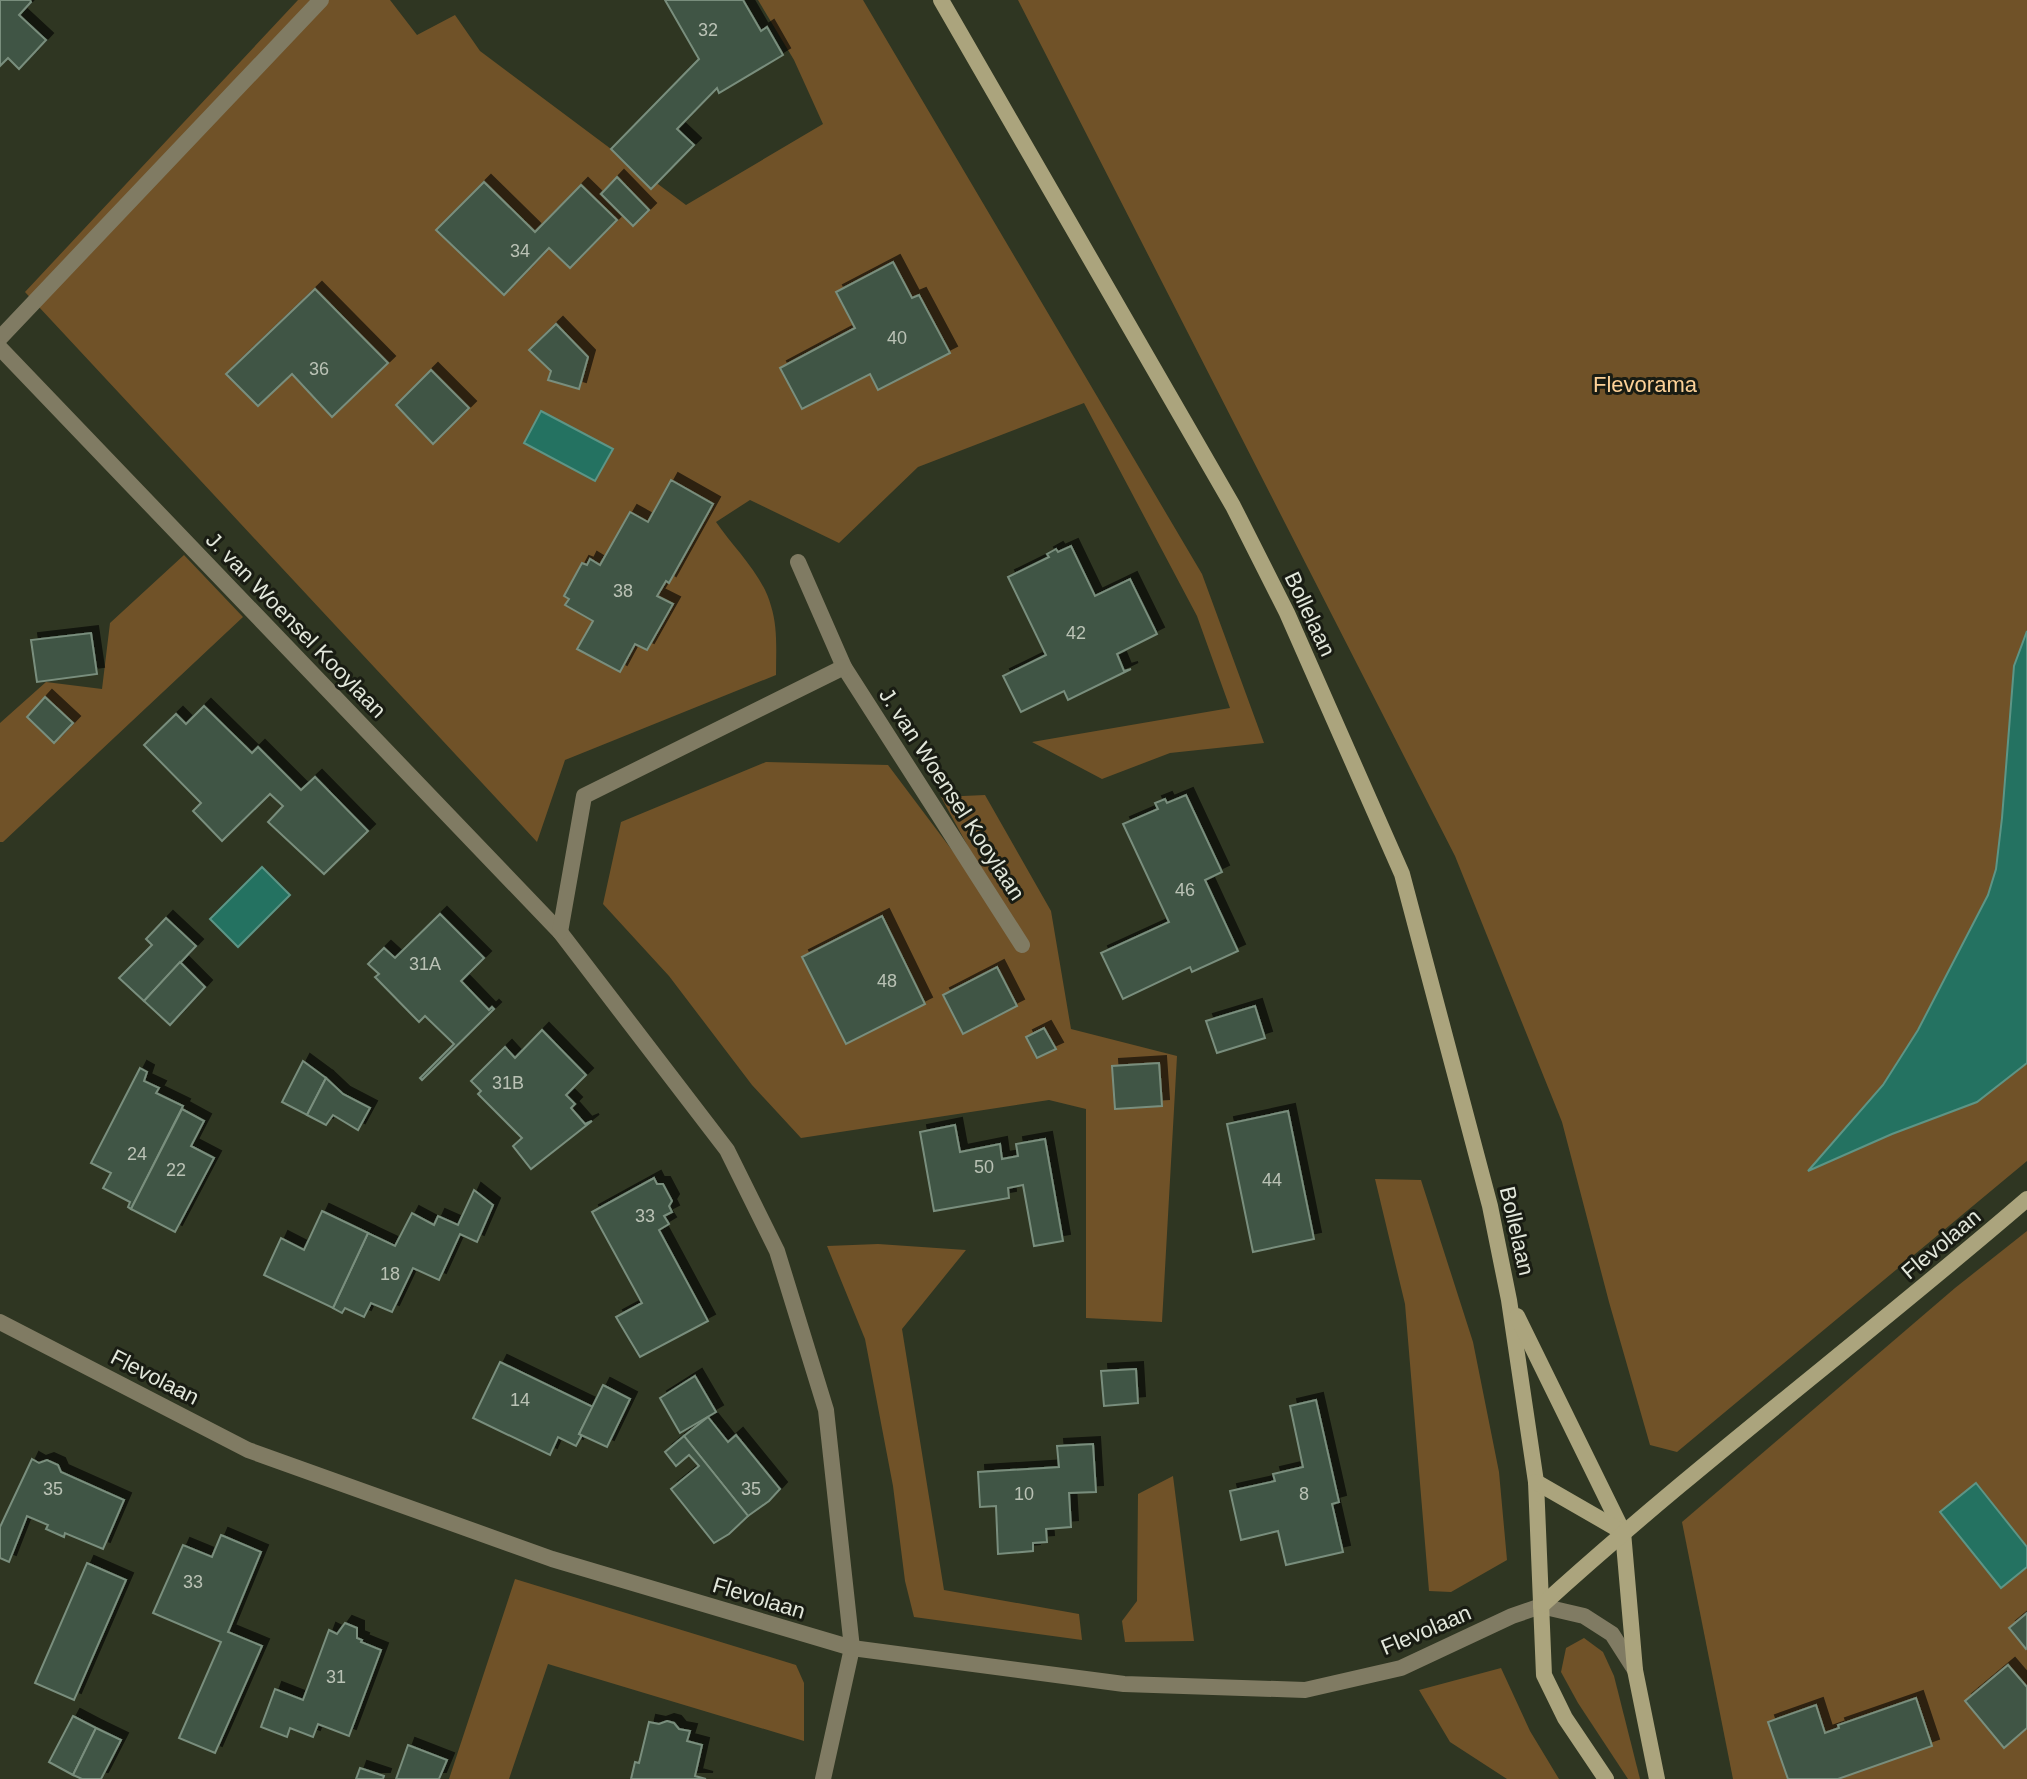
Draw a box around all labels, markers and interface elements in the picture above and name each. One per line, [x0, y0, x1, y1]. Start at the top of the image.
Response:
house number: 32 [698, 20, 718, 40]
house number: 34 [510, 241, 530, 261]
house number: 40 [887, 328, 907, 348]
house number: 36 [309, 359, 329, 379]
park label: Flevorama [1593, 372, 1698, 397]
street label: J. van Woensel Kooylaan [201, 527, 391, 723]
street label: Bollelaan [1280, 568, 1340, 660]
house number: 38 [613, 581, 633, 601]
house number: 42 [1066, 623, 1086, 643]
street label: J. van Woensel Kooylaan [874, 683, 1030, 905]
house number: 46 [1175, 880, 1195, 900]
house number: 31A [409, 954, 441, 974]
house number: 48 [877, 971, 897, 991]
house number: 31B [492, 1073, 524, 1093]
house number: 24 [127, 1144, 147, 1164]
house number: 50 [974, 1157, 994, 1177]
house number: 22 [166, 1160, 186, 1180]
house number: 44 [1262, 1170, 1282, 1190]
street label: Bollelaan [1495, 1184, 1539, 1278]
street label: Flevolaan [1896, 1204, 1986, 1284]
house number: 33 [635, 1206, 655, 1226]
house number: 18 [380, 1264, 400, 1284]
street label: Flevolaan [107, 1344, 203, 1410]
house number: 14 [510, 1390, 530, 1410]
house number: 35 [43, 1479, 63, 1499]
house number: 35 [741, 1479, 761, 1499]
house number: 10 [1014, 1484, 1034, 1504]
house number: 8 [1299, 1484, 1309, 1504]
house number: 33 [183, 1572, 203, 1592]
street label: Flevolaan [710, 1572, 808, 1624]
street label: Flevolaan [1377, 1600, 1475, 1660]
house number: 31 [326, 1667, 346, 1687]

